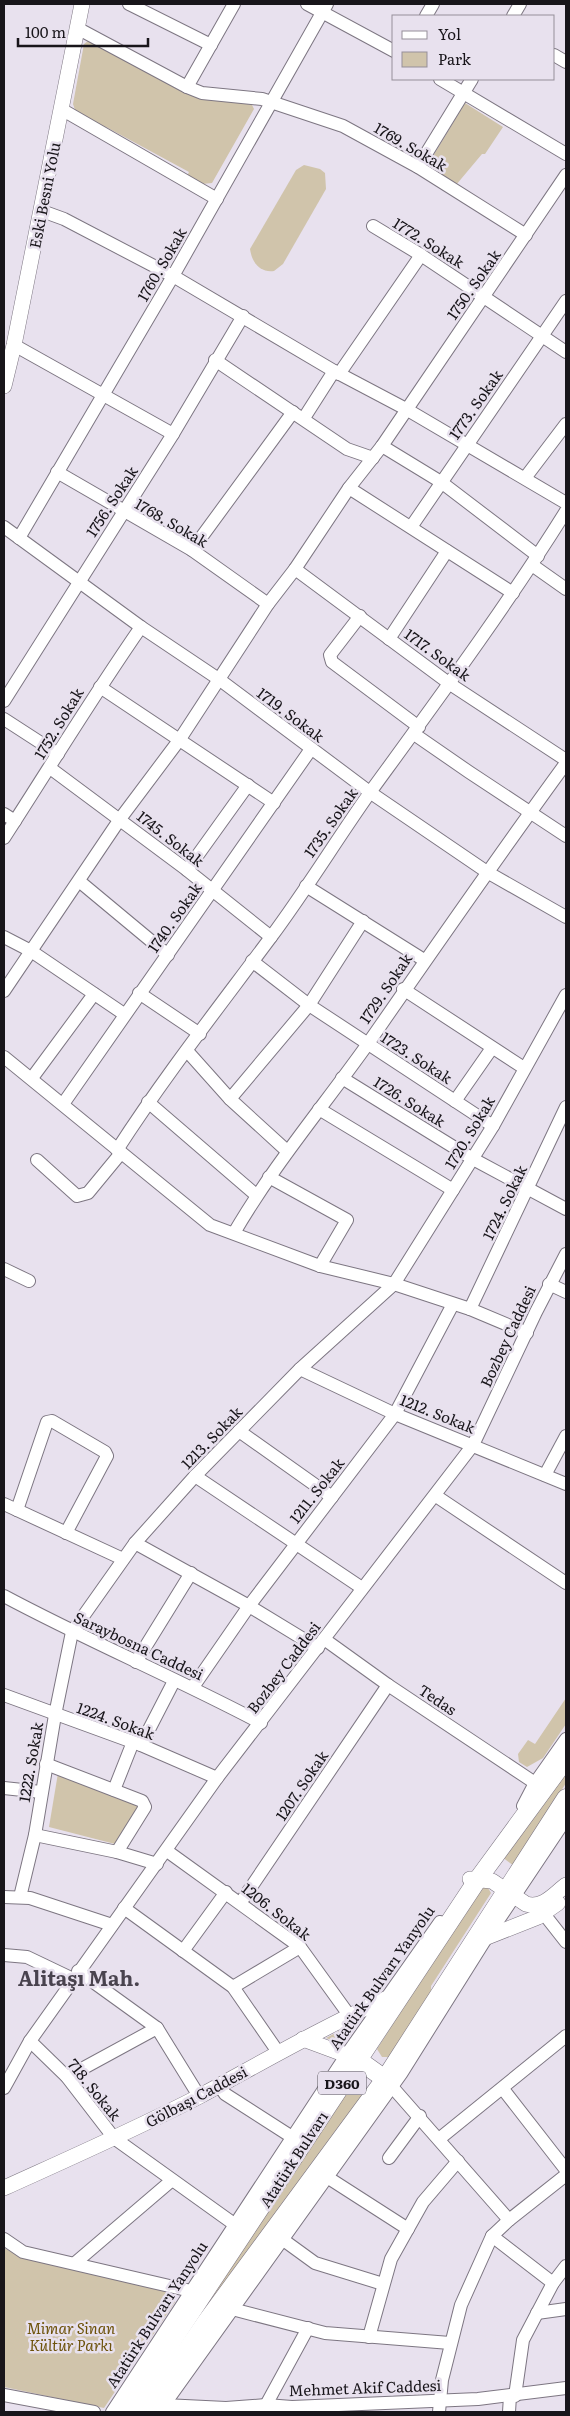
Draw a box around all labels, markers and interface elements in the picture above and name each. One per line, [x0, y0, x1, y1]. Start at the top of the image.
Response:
scale bar [18, 15, 148, 47]
legend [392, 15, 555, 80]
text: 100 m [25, 20, 66, 43]
text: Yol [438, 22, 461, 45]
text: Park [438, 47, 472, 70]
street label: 1769. Sokak [370, 116, 453, 177]
street label: Eski Besni Yolu [22, 139, 66, 250]
street label: 1772. Sokak [389, 211, 470, 274]
street label: 1760. Sokak [131, 222, 192, 305]
street label: 1750. Sokak [440, 243, 506, 324]
street label: 1773. Sokak [442, 364, 508, 444]
street label: 1756. Sokak [79, 460, 143, 541]
street label: 1768. Sokak [131, 492, 214, 553]
street label: 1717. Sokak [400, 622, 477, 686]
street label: 1719. Sokak [252, 681, 330, 748]
street label: 1752. Sokak [28, 682, 89, 763]
street label: 1735. Sokak [297, 782, 363, 862]
street label: 1745. Sokak [132, 804, 210, 872]
street label: 1740. Sokak [141, 877, 207, 957]
street label: 1729. Sokak [353, 947, 418, 1028]
street label: 1723. Sokak [377, 1025, 458, 1089]
street label: 1726. Sokak [370, 1070, 451, 1133]
street label: 1720. Sokak [438, 1090, 500, 1173]
street label: 1724. Sokak [476, 1160, 532, 1243]
street label: Bozbey Caddesi [473, 1281, 541, 1391]
street label: 1212. Sokak [397, 1387, 480, 1439]
street label: 1213. Sokak [175, 1400, 248, 1474]
street label: 1211. Sokak [283, 1452, 350, 1528]
street label: Saraybosna Caddesi [70, 1605, 208, 1685]
street label: Bozbey Caddesi [241, 1616, 325, 1718]
street label: Tedas [414, 1678, 462, 1720]
street label: 1224. Sokak [74, 1695, 159, 1745]
street label: 1222. Sokak [12, 1719, 48, 1804]
street label: 1207. Sokak [269, 1745, 333, 1825]
street label: 1206. Sokak [237, 1877, 317, 1946]
street label: Atatürk Bulvarı Yanyolu [322, 1900, 440, 2054]
district label: Alitaşı Mah. [18, 1962, 140, 1992]
street label: 718. Sokak [63, 2053, 128, 2126]
street label: Gölbaşı Caddesi [141, 2059, 251, 2133]
road number: D360 [318, 2072, 366, 2094]
street label: Atatürk Bulvarı [253, 2106, 333, 2212]
street label: Atatürk Bulvarı Yanyolu [100, 2236, 213, 2392]
park label: Mimar Sinan Kültür Parkı [27, 2316, 115, 2356]
street label: Mehmet Akif Caddesi [288, 2373, 442, 2401]

